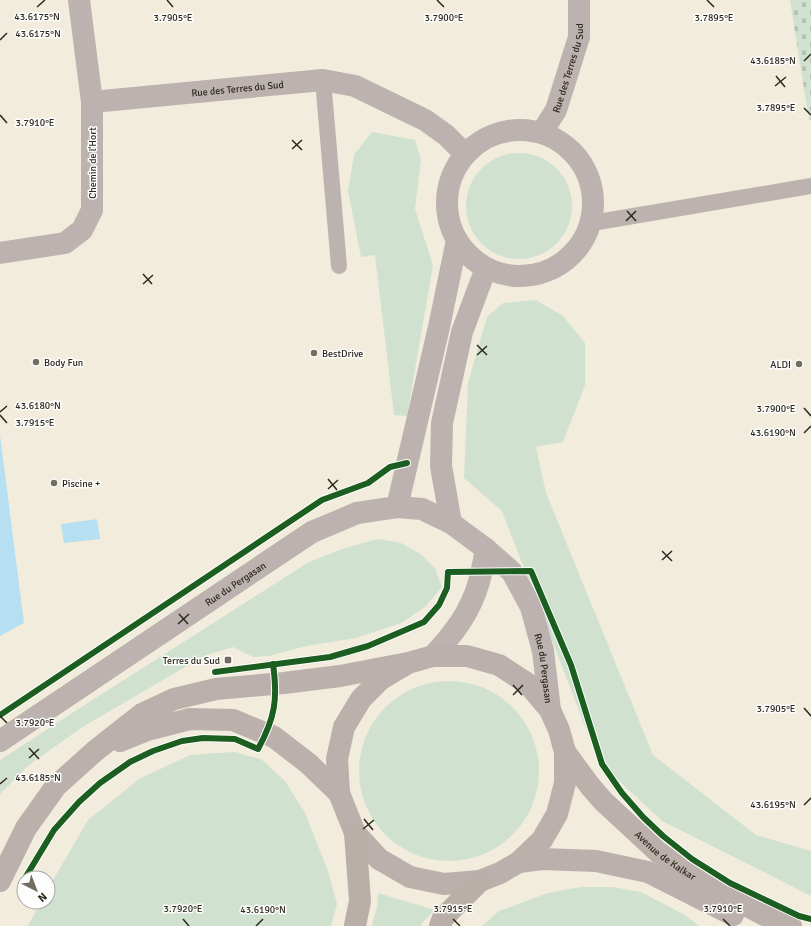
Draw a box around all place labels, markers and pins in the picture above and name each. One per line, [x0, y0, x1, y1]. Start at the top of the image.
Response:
marker: BestDrive [309, 348, 319, 358]
place label: BestDrive [322, 348, 363, 360]
marker: Body Fun [31, 357, 41, 367]
place label: Body Fun [44, 357, 83, 369]
place label: ALDI [770, 359, 791, 371]
marker: ALDI [794, 359, 804, 369]
marker: Piscine + [49, 478, 59, 488]
place label: Piscine + [62, 478, 100, 490]
place label: Terres du Sud [163, 655, 220, 667]
marker: Terres du Sud [223, 655, 233, 665]

